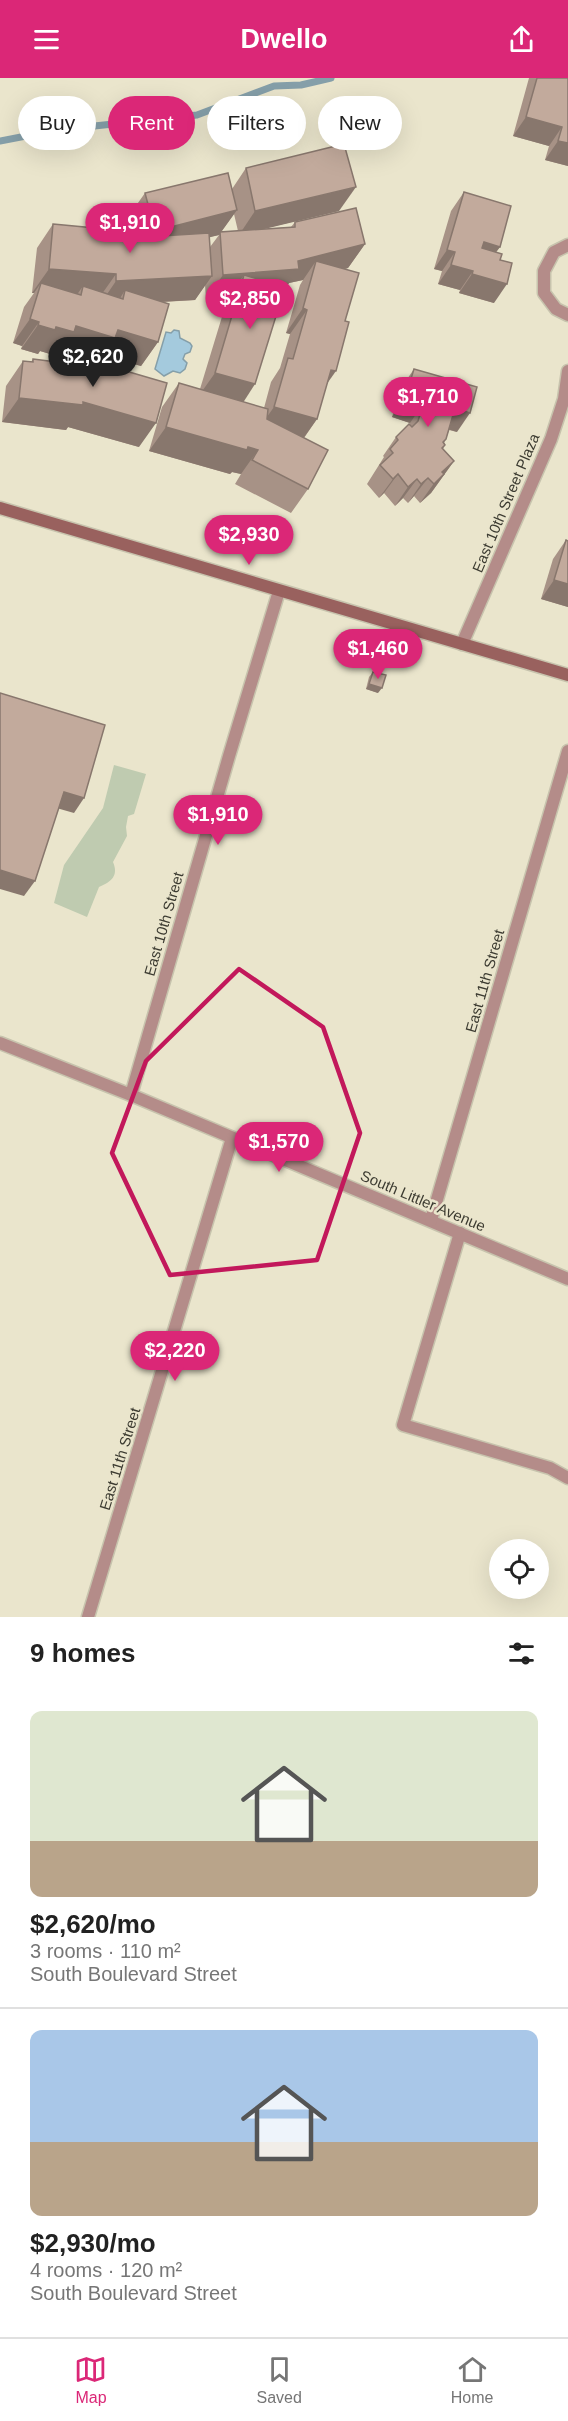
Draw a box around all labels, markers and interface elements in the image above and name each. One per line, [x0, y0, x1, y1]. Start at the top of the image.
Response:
icon: menu [30, 23, 63, 56]
icon: share [505, 23, 538, 56]
text: Dwello [240, 24, 328, 54]
chip: Buy [18, 96, 96, 150]
chip: Rent [108, 96, 195, 150]
chip: Filters [207, 96, 306, 150]
chip: New [318, 96, 402, 150]
pin: $1,910 [81, 203, 179, 254]
text: $1,910 [99, 211, 161, 233]
pin: $2,850 [201, 279, 299, 330]
text: $2,850 [219, 287, 281, 309]
pin: $2,620 [44, 337, 142, 388]
text: $2,620 [62, 345, 124, 367]
pin: $1,710 [379, 377, 477, 428]
text: $1,710 [397, 385, 459, 407]
street label: East 10th Street Plaza [469, 430, 543, 575]
pin: $2,930 [200, 515, 298, 566]
text: $2,930 [218, 523, 280, 545]
pin: $1,460 [329, 629, 427, 680]
text: $1,460 [347, 637, 409, 659]
pin: $1,910 [169, 795, 267, 846]
text: $1,910 [187, 803, 249, 825]
street label: East 10th Street [141, 869, 187, 978]
street label: East 11th Street [462, 927, 508, 1034]
pin: $1,570 [230, 1122, 328, 1173]
text: $1,570 [248, 1130, 310, 1152]
street label: South Littler Avenue [358, 1167, 488, 1235]
pin: $2,220 [126, 1331, 224, 1382]
text: $2,220 [144, 1339, 206, 1361]
street label: East 11th Street [96, 1405, 143, 1512]
map controls [489, 1539, 549, 1599]
button: locate [489, 1539, 549, 1599]
icon: filters [505, 1637, 538, 1670]
text: 9 homes [30, 1638, 136, 1668]
icon: home [230, 1750, 338, 1858]
text: $2,620/mo [30, 1909, 156, 1939]
text: 3 rooms · 110 m² [30, 1940, 181, 1962]
text: South Boulevard Street [30, 1963, 237, 1985]
icon: home [230, 2069, 338, 2177]
text: $2,930/mo [30, 2228, 156, 2258]
text: 4 rooms · 120 m² [30, 2259, 182, 2281]
text: South Boulevard Street [30, 2282, 237, 2304]
tab: Map [74, 2353, 107, 2407]
tab: Saved [256, 2353, 302, 2407]
tab: Home [451, 2353, 493, 2407]

